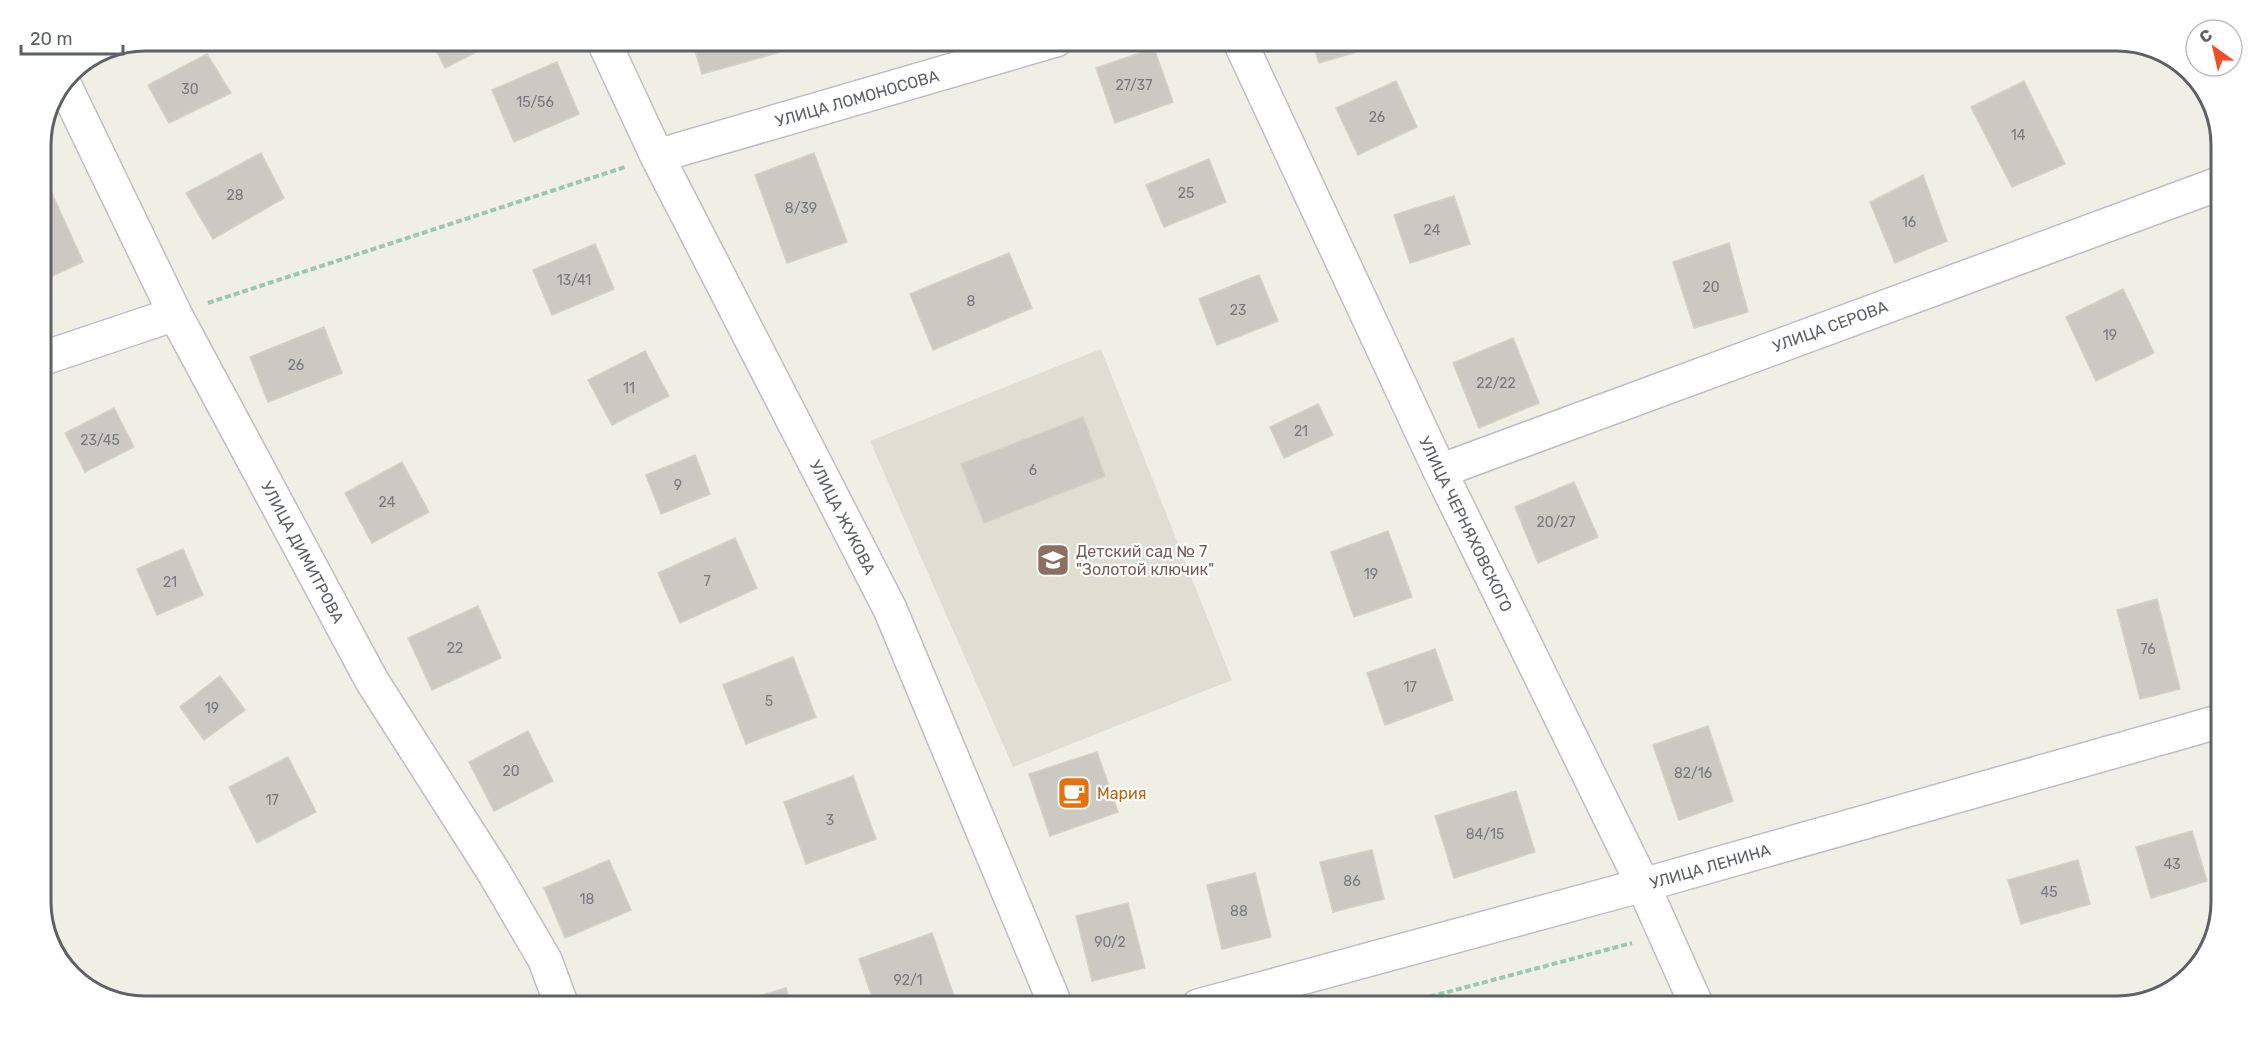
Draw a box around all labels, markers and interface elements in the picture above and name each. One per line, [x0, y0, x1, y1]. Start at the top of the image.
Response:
scale bar [21, 18, 123, 56]
north arrow [2184, 18, 2244, 78]
text: С [2196, 25, 2216, 47]
text: 20 m [30, 28, 72, 50]
street label: УЛИЦА ЛОМОНОСОВА [773, 66, 941, 131]
house number: 27/37 [1116, 77, 1152, 94]
house number: 30 [181, 81, 199, 98]
house number: 15/56 [516, 94, 554, 111]
house number: 26 [1369, 109, 1385, 126]
house number: 14 [2011, 127, 2026, 144]
house number: 25 [1178, 185, 1194, 202]
house number: 28 [226, 187, 244, 204]
house number: 8/39 [785, 200, 817, 217]
house number: 16 [1902, 214, 1916, 231]
house number: 24 [1424, 222, 1441, 239]
house number: 13/41 [557, 272, 591, 289]
house number: 20 [1702, 279, 1720, 296]
house number: 8 [967, 293, 976, 310]
street label: УЛИЦА СЕРОВА [1770, 297, 1891, 356]
house number: 23 [1230, 302, 1246, 319]
house number: 19 [2103, 327, 2117, 344]
house number: 26 [288, 357, 304, 374]
house number: 22/22 [1476, 375, 1516, 392]
house number: 11 [623, 380, 635, 397]
house number: 21 [1294, 423, 1308, 440]
house number: 23/45 [80, 432, 120, 449]
street label: УЛИЦА ЧЕРНЯХОВСКОГО [1415, 433, 1516, 615]
street label: УЛИЦА ЖУКОВА [806, 457, 880, 578]
house number: 6 [1029, 462, 1037, 479]
house number: 9 [674, 477, 682, 494]
street label: УЛИЦА ДИМИТРОВА [257, 478, 348, 627]
house number: 24 [379, 494, 396, 511]
house number: 20/27 [1537, 514, 1575, 531]
school or university icon: Детский сад № 7 "Золотой ключик" [1035, 542, 1071, 578]
place label: Детский сад № 7 "Золотой ключик" [1076, 542, 1214, 579]
house number: 19 [1364, 566, 1378, 583]
house number: 7 [703, 573, 711, 590]
house number: 21 [163, 574, 177, 591]
house number: 22 [447, 640, 463, 657]
house number: 76 [2140, 641, 2156, 658]
house number: 17 [1403, 679, 1417, 696]
house number: 5 [765, 693, 773, 710]
house number: 19 [205, 700, 219, 717]
house number: 20 [502, 763, 520, 780]
house number: 82/16 [1674, 765, 1712, 782]
cafe icon: Мария [1056, 775, 1092, 811]
place label: Мария [1097, 784, 1147, 803]
house number: 17 [265, 792, 279, 809]
house number: 3 [826, 812, 834, 829]
house number: 84/15 [1466, 826, 1504, 843]
street label: УЛИЦА ЛЕНИНА [1647, 840, 1773, 893]
house number: 43 [2163, 856, 2181, 873]
house number: 86 [1343, 873, 1361, 890]
house number: 45 [2040, 884, 2058, 901]
house number: 18 [580, 891, 595, 908]
house number: 88 [1230, 903, 1248, 920]
house number: 90/2 [1094, 934, 1126, 951]
house number: 92/1 [893, 972, 923, 989]

